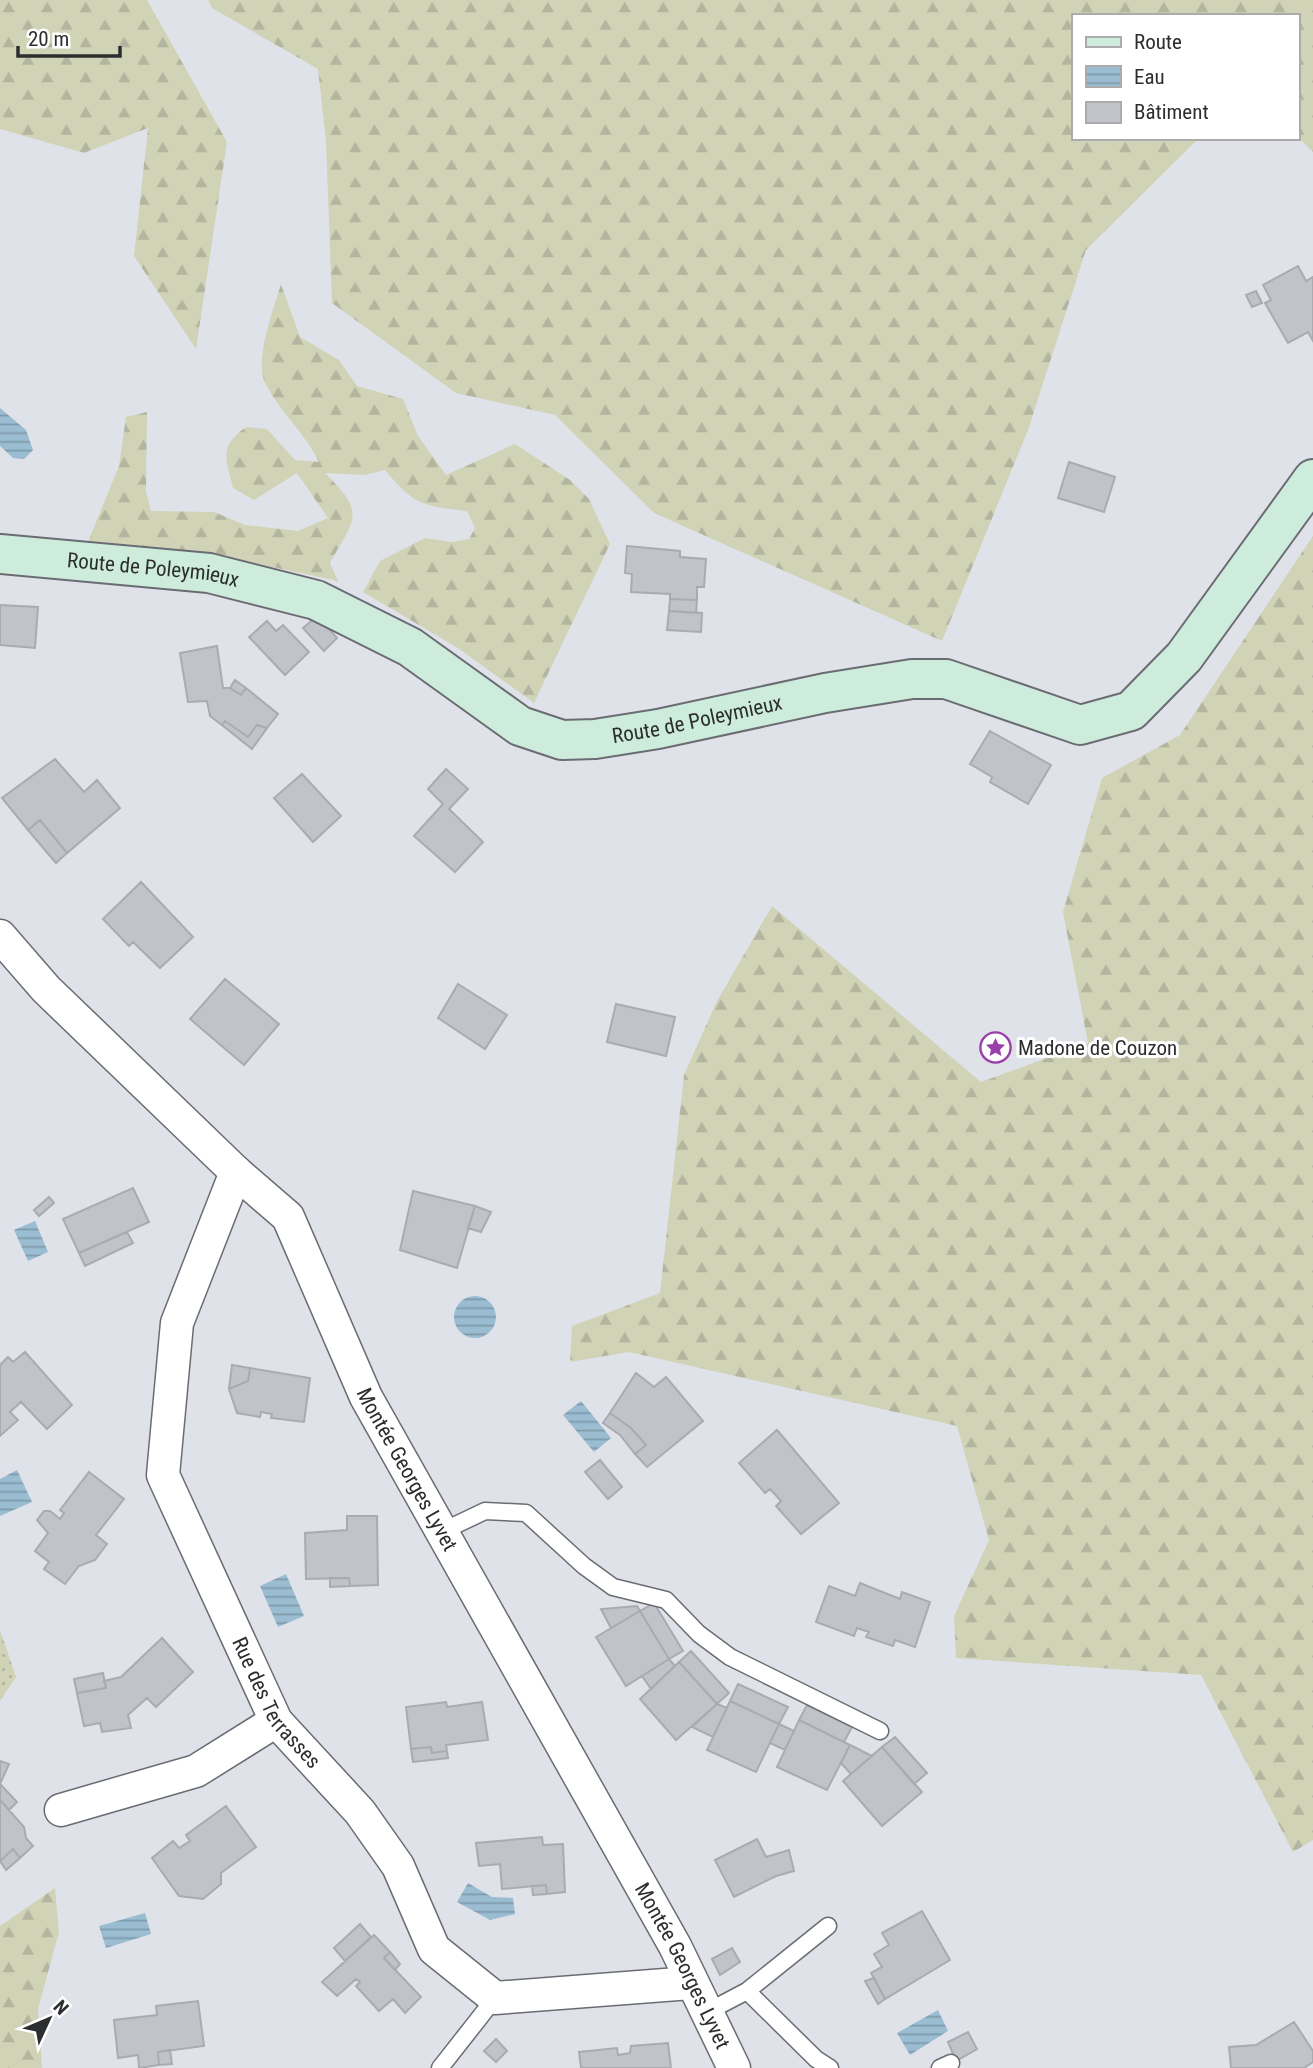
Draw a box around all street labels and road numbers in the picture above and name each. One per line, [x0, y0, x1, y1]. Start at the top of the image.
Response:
street label: Route de Poleymieux [66, 548, 242, 592]
street label: Route de Poleymieux [610, 691, 784, 748]
street label: Montée Georges Lyvet [352, 1384, 462, 1555]
street label: Rue des Terrasses [227, 1633, 326, 1773]
street label: Montée Georges Lyvet [630, 1879, 735, 2053]

